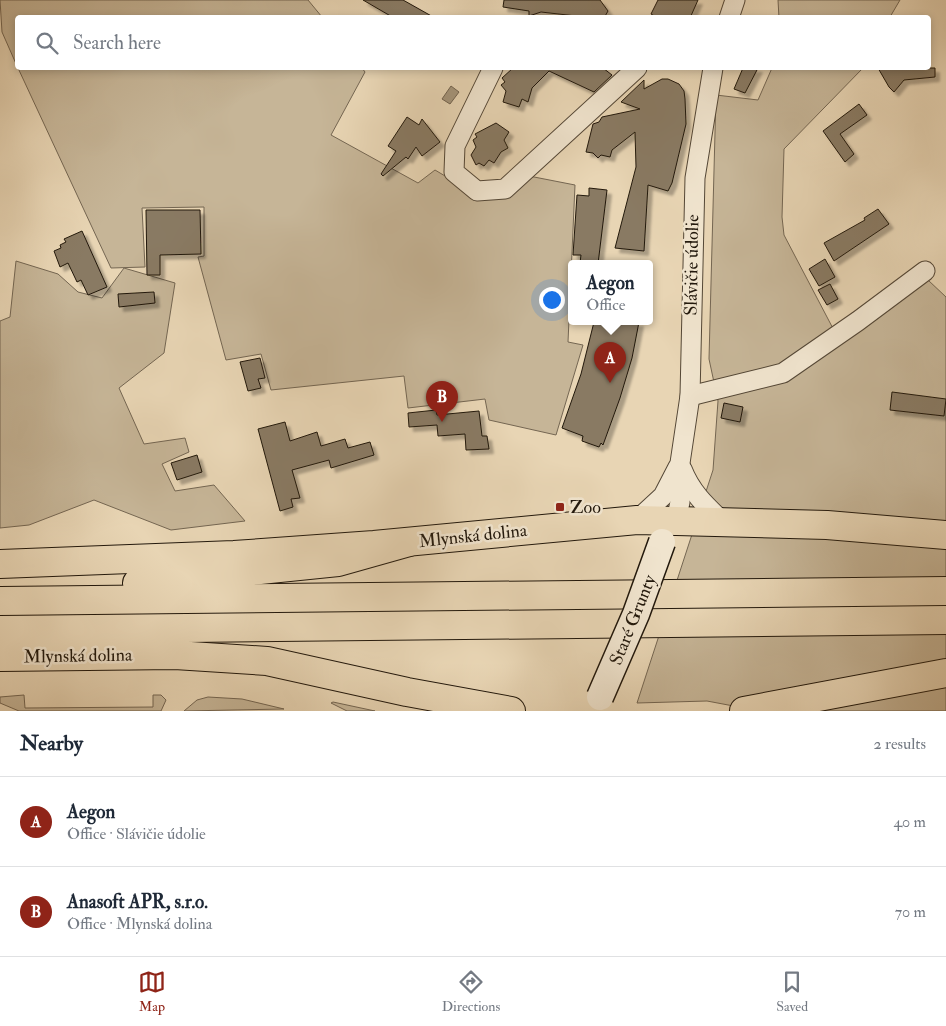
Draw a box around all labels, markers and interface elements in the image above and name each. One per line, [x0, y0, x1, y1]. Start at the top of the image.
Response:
search box [15, 15, 931, 70]
icon: search [33, 29, 61, 57]
text: Search here [73, 31, 161, 55]
street label: Slávičie údolie [680, 214, 704, 316]
popup [568, 260, 653, 325]
text: Aegon [586, 271, 635, 295]
your location [539, 287, 565, 313]
text: Office [586, 295, 625, 315]
pin: A [594, 342, 626, 383]
pin: B [426, 381, 458, 422]
place label: Zoo [570, 496, 601, 519]
marker: Zoo [554, 501, 566, 513]
street label: Mlynská dolina [418, 519, 529, 553]
street label: Staré Grunty [604, 571, 662, 668]
street label: Mlynská dolina [24, 644, 133, 668]
text: Nearby [20, 730, 83, 757]
text: 2 results [873, 734, 926, 754]
text: Aegon [67, 800, 115, 824]
text: A [31, 812, 41, 832]
text: 40 m [893, 812, 926, 832]
text: Office · Slávičie údolie [67, 824, 206, 844]
text: Anasoft APR, s.r.o. [67, 890, 208, 914]
text: B [31, 902, 41, 922]
text: 70 m [895, 902, 926, 922]
text: Office · Mlynská dolina [67, 914, 212, 934]
tab: Map [138, 968, 166, 1015]
tab: Directions [442, 968, 500, 1015]
tab: Saved [776, 968, 808, 1015]

